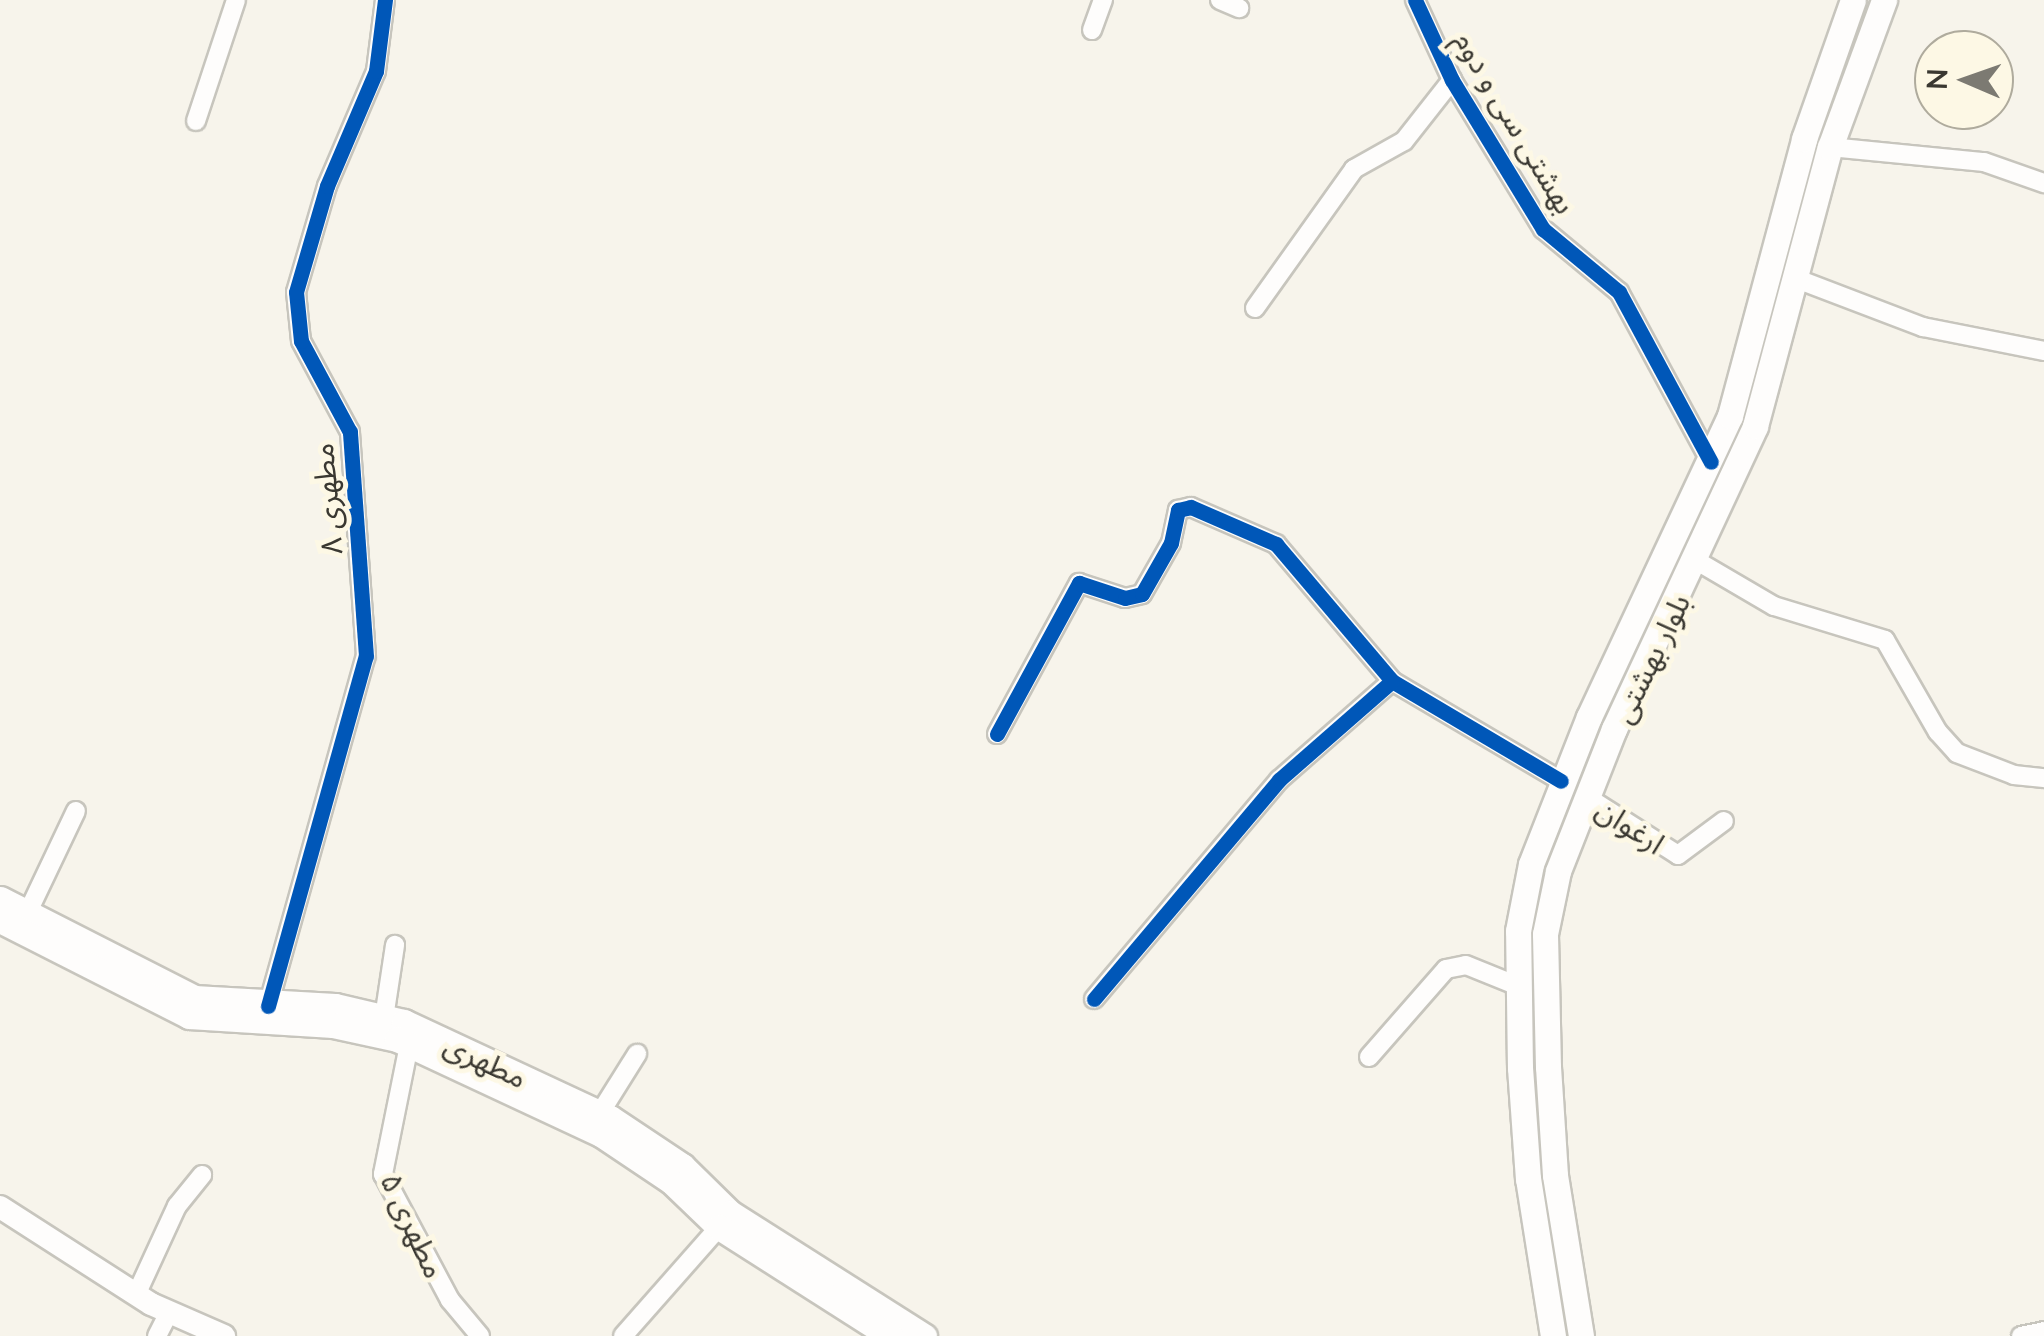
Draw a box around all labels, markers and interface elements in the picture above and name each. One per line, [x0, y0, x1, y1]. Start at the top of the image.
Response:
street label: بهشتی سی و دوم [1447, 24, 1585, 220]
north arrow [1914, 30, 2014, 130]
text: N [1919, 68, 1953, 90]
street label: مطهری ۸ [303, 442, 349, 556]
street label: بلوار بهشتی [1603, 588, 1697, 728]
street label: ارغوان [1590, 790, 1672, 860]
street label: مطهری [439, 1025, 533, 1095]
street label: مطهری ۵ [374, 1167, 454, 1283]

